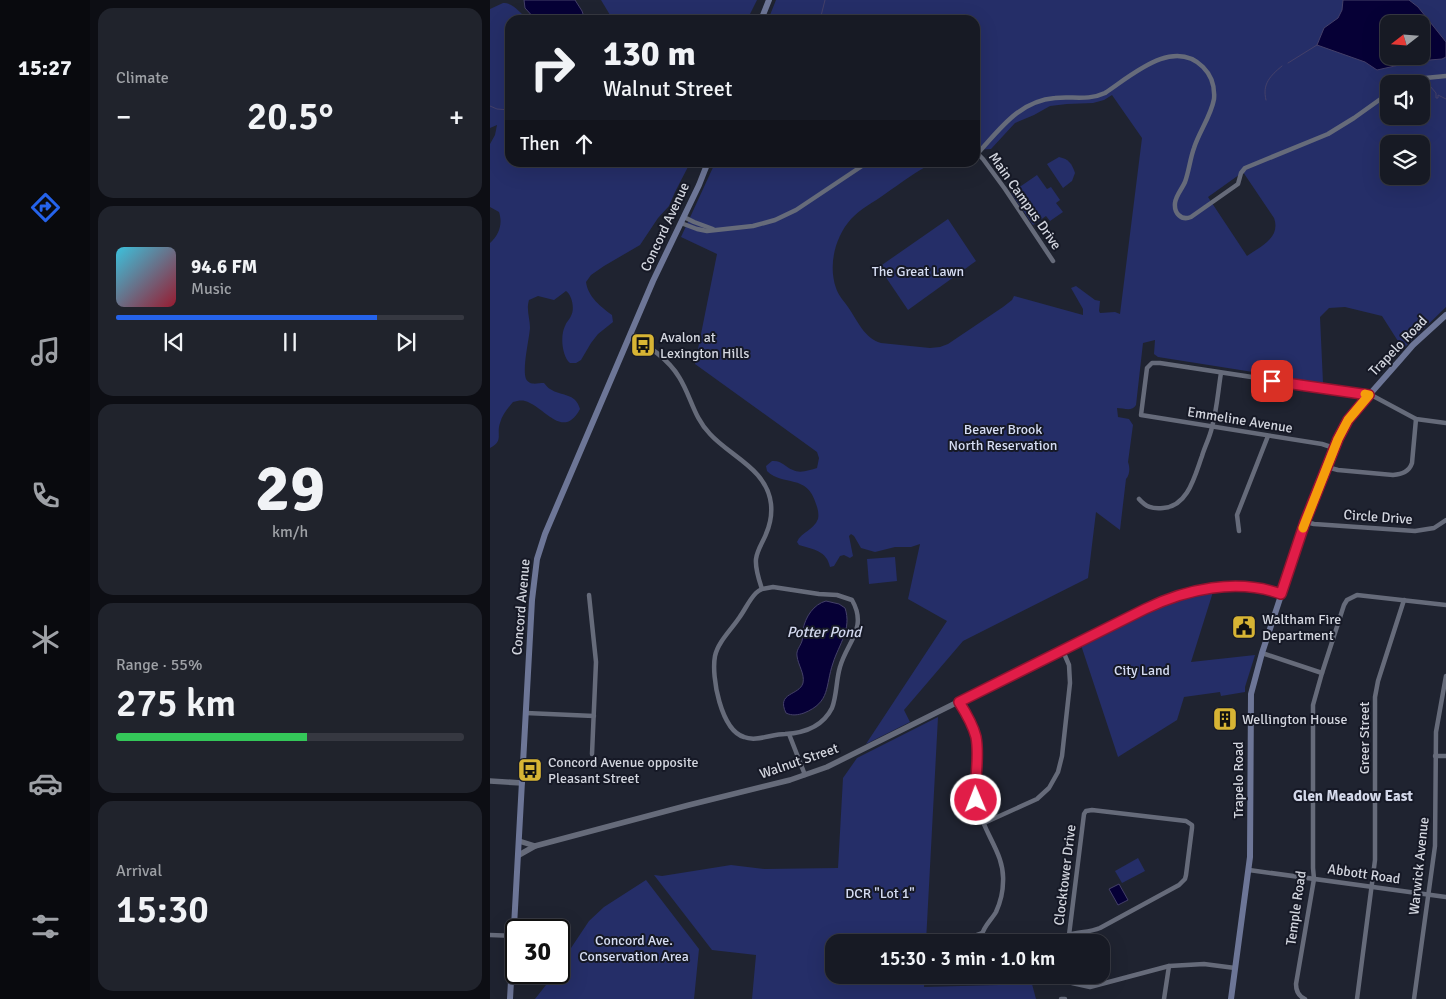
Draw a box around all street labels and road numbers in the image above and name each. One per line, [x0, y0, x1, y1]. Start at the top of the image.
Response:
street label: Main Campus Drive [985, 149, 1065, 253]
street label: Concord Avenue [637, 180, 693, 274]
street label: Trapelo Road [1365, 312, 1431, 380]
street label: Emmeline Avenue [1186, 403, 1294, 437]
street label: Circle Drive [1343, 506, 1413, 528]
street label: Concord Avenue [508, 558, 534, 656]
street label: Greer Street [1356, 702, 1373, 774]
street label: Walnut Street [757, 740, 841, 782]
street label: Trapelo Road [1230, 741, 1247, 819]
street label: Warwick Avenue [1405, 816, 1433, 916]
street label: Clocktower Drive [1050, 823, 1080, 927]
street label: Abbott Road [1327, 860, 1401, 888]
street label: Temple Road [1282, 870, 1310, 946]

